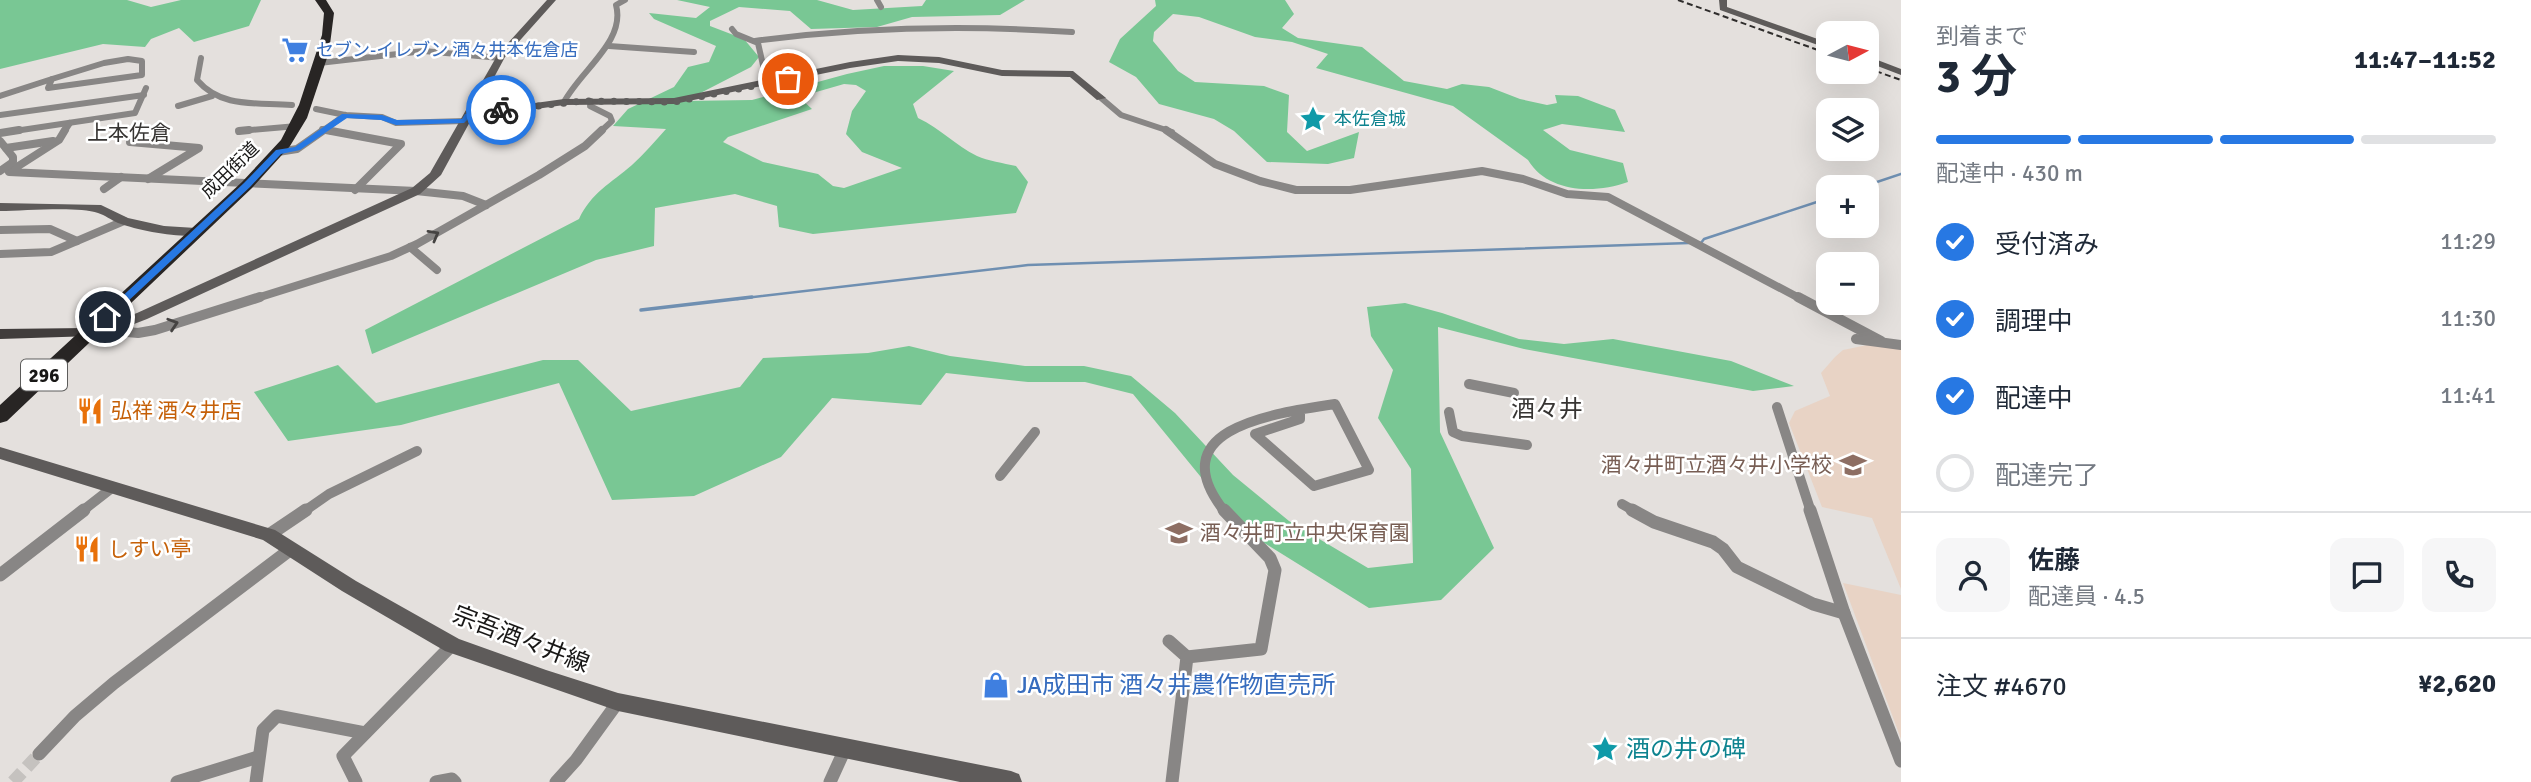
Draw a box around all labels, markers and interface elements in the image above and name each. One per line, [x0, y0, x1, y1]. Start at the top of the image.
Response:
north arrow [1816, 21, 1880, 84]
map controls [1816, 21, 1879, 315]
text: 到着まで [1936, 22, 2028, 51]
supermarket icon: セブン-イレブン 酒々井本佐倉店 [280, 35, 310, 65]
place label: セブン-イレブン 酒々井本佐倉店 [316, 39, 578, 61]
text: 11:47–11:52 [2354, 44, 2496, 76]
pin [758, 49, 818, 109]
text: 3 分 [1936, 49, 2017, 105]
icon: bag [769, 60, 807, 98]
courier [466, 75, 536, 145]
icon: bike [482, 91, 520, 129]
button: layers [1816, 98, 1879, 161]
place icon: 本佐倉城 [1298, 104, 1328, 134]
place label: 本佐倉城 [1334, 108, 1406, 130]
district label: 上本佐倉 [87, 120, 171, 146]
street label: 成田街道 [196, 137, 264, 203]
text: 配達中 · 430 m [1936, 159, 2083, 188]
button: + [1816, 175, 1879, 238]
icon: check [1936, 223, 1974, 261]
text: 11:29 [2440, 227, 2496, 256]
text: 受付済み [1995, 229, 2099, 261]
one-way arrow [427, 230, 440, 243]
button: − [1816, 252, 1879, 315]
pin [75, 287, 135, 347]
icon: home [86, 298, 124, 336]
icon: check [1936, 300, 1974, 338]
text: 11:30 [2440, 304, 2496, 333]
text: 調理中 [1995, 306, 2073, 338]
one-way arrow [167, 318, 179, 333]
road number: 296 [21, 360, 67, 390]
icon: check [1936, 377, 1974, 415]
text: 11:41 [2440, 381, 2496, 410]
text: 配達中 [1995, 383, 2073, 415]
district label: 酒々井 [1511, 394, 1583, 424]
restaurant icon: 弘祥 酒々井店 [75, 396, 105, 426]
place label: 弘祥 酒々井店 [111, 398, 242, 424]
school or university icon: 酒々井町立酒々井小学校 [1838, 450, 1868, 480]
place label: 酒々井町立酒々井小学校 [1601, 452, 1832, 478]
text: 配達完了 [1995, 460, 2099, 492]
school or university icon: 酒々井町立中央保育園 [1164, 518, 1194, 548]
place label: 酒々井町立中央保育園 [1200, 520, 1410, 546]
restaurant icon: しすい亭 [72, 534, 102, 564]
place label: しすい亭 [108, 536, 192, 562]
button: person [1936, 538, 2010, 612]
button: chat [2330, 538, 2404, 612]
button: phone [2422, 538, 2496, 612]
text: 佐藤 [2028, 545, 2080, 577]
text: 配達員 · 4.5 [2028, 582, 2145, 611]
street label: 宗吾酒々井線 [448, 599, 594, 679]
text: ¥2,620 [2418, 668, 2496, 700]
shop icon: JA成田市 酒々井農作物直売所 [981, 670, 1011, 700]
place label: JA成田市 酒々井農作物直売所 [1017, 670, 1335, 700]
text: 注文 #4670 [1936, 671, 2067, 703]
place icon: 酒の井の碑 [1590, 734, 1620, 764]
place label: 酒の井の碑 [1626, 734, 1746, 764]

